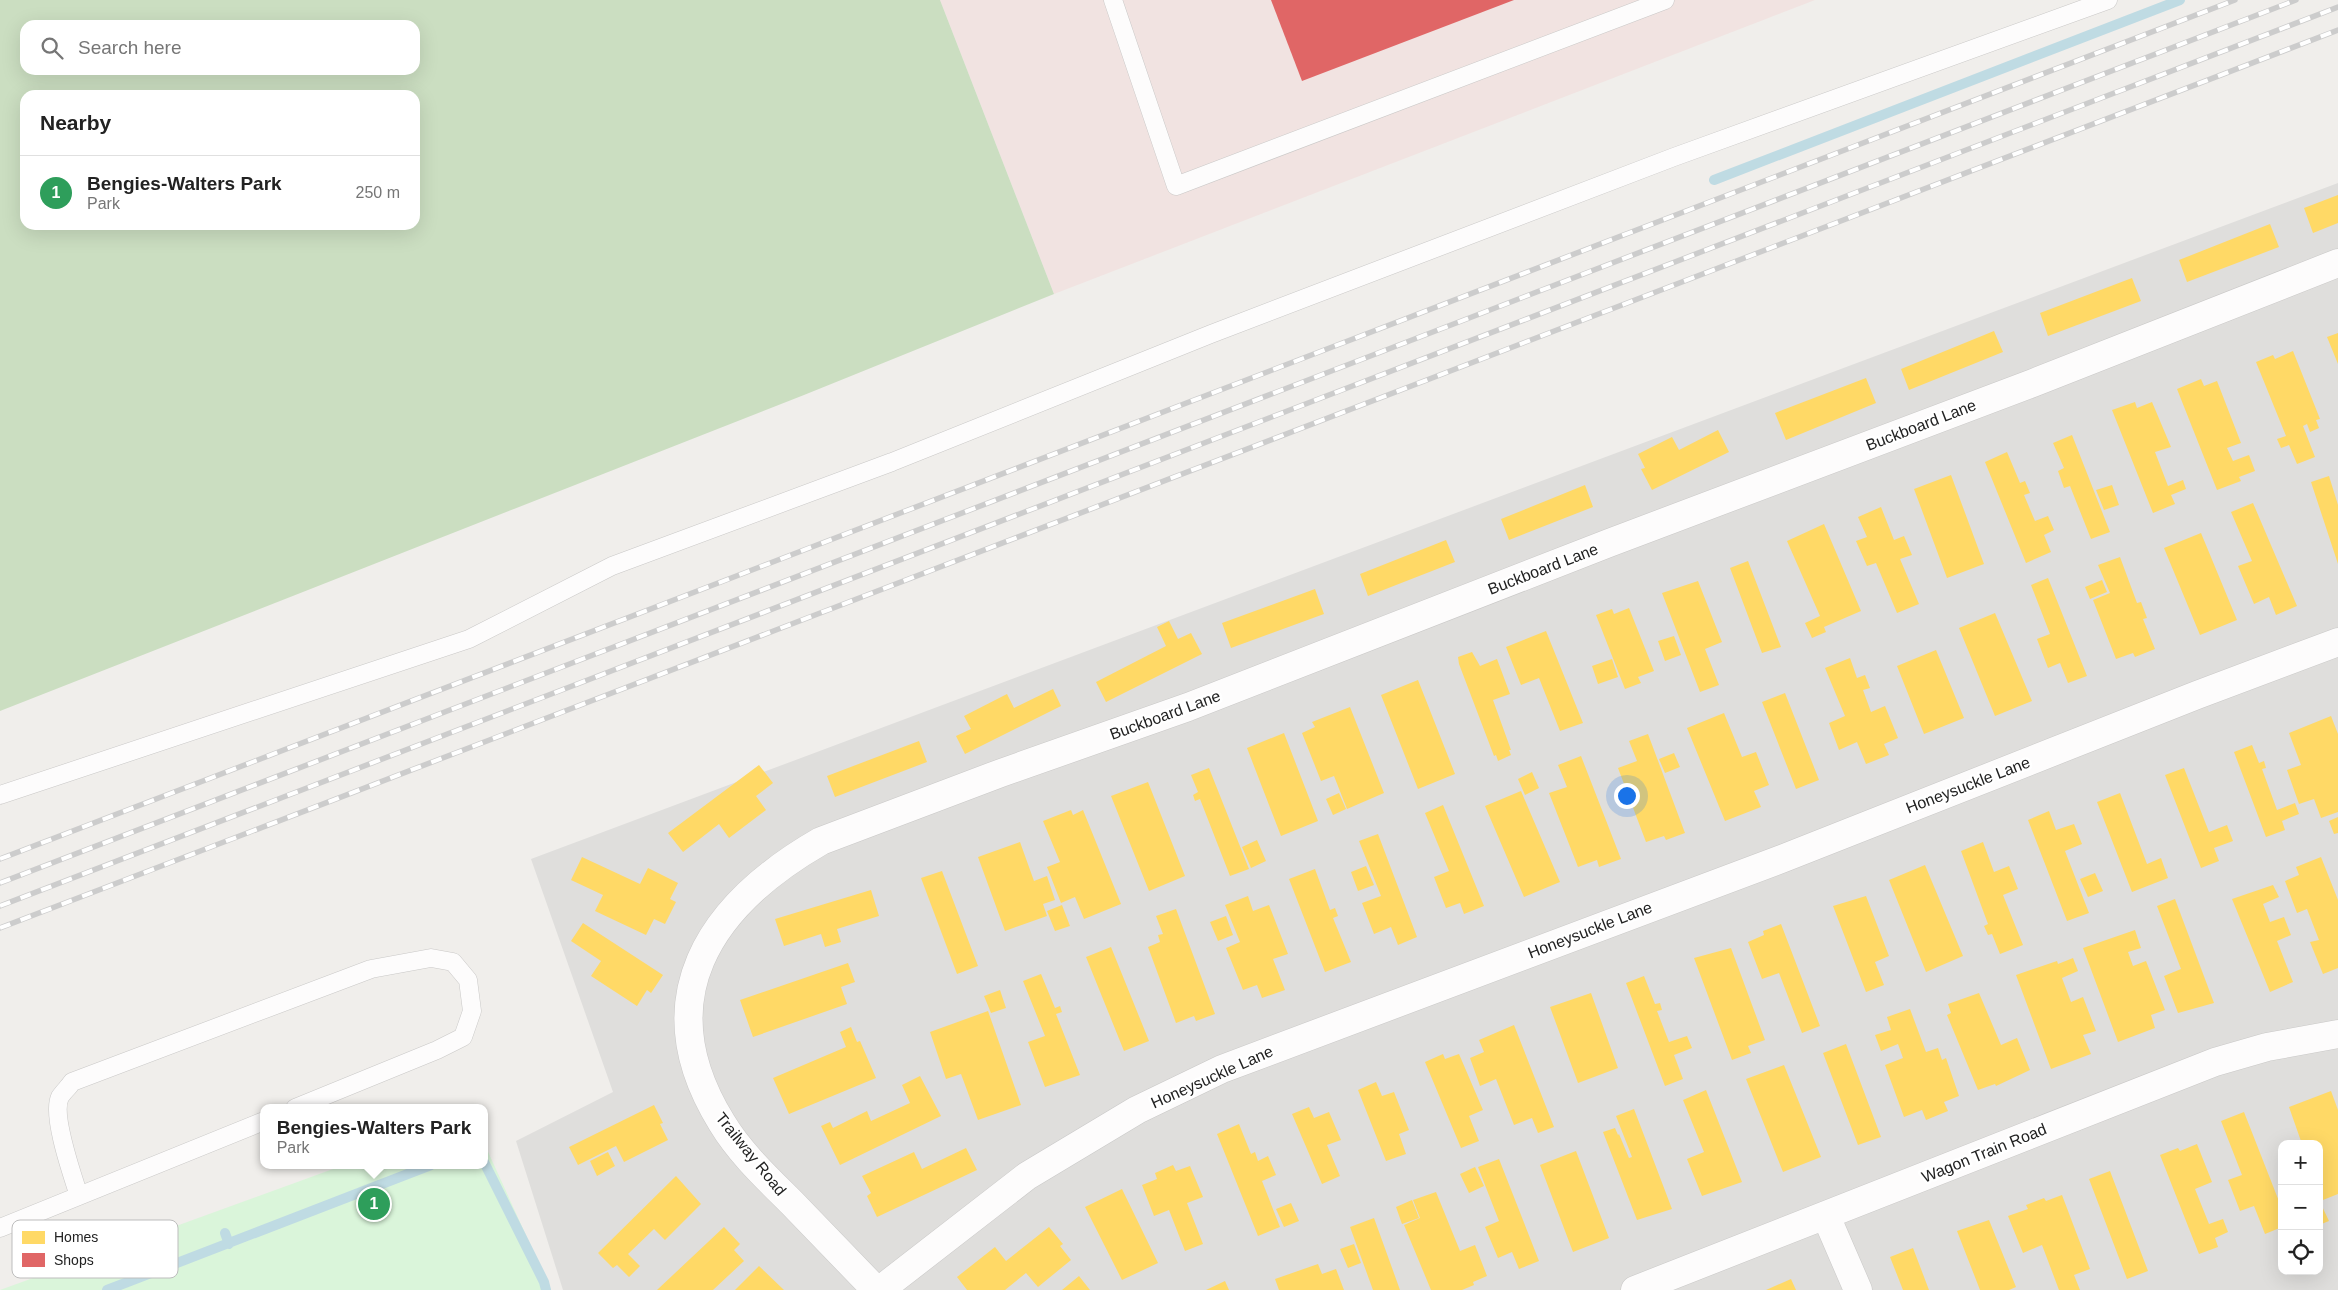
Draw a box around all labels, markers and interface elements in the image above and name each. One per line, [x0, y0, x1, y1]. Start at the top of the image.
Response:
search box [20, 20, 420, 75]
icon: search [38, 34, 66, 62]
text: Search here [78, 37, 182, 58]
text: Nearby [40, 111, 111, 134]
text: Bengies-Walters Park [87, 173, 282, 194]
text: 1 [52, 184, 60, 201]
text: 250 m [356, 184, 400, 201]
text: Park [87, 195, 120, 212]
street label: Buckboard Lane [1864, 396, 1979, 454]
street label: Buckboard Lane [1486, 540, 1601, 598]
street label: Buckboard Lane [1107, 687, 1223, 743]
street label: Honeysuckle Lane [1904, 753, 2033, 817]
your location [1614, 783, 1640, 809]
street label: Honeysuckle Lane [1526, 898, 1655, 962]
street label: Honeysuckle Lane [1148, 1042, 1276, 1112]
popup [260, 1104, 488, 1169]
street label: Trailway Road [712, 1109, 790, 1199]
text: Bengies-Walters Park [277, 1117, 471, 1138]
street label: Wagon Train Road [1919, 1120, 2049, 1186]
text: Park [277, 1139, 310, 1156]
map controls [2278, 1140, 2323, 1275]
button: + [2278, 1140, 2323, 1185]
pin: 1 [358, 1185, 390, 1223]
button: − [2278, 1185, 2323, 1230]
legend [12, 1220, 178, 1278]
text: Homes [54, 1229, 98, 1245]
button: locate [2278, 1230, 2323, 1275]
text: Shops [54, 1252, 94, 1268]

